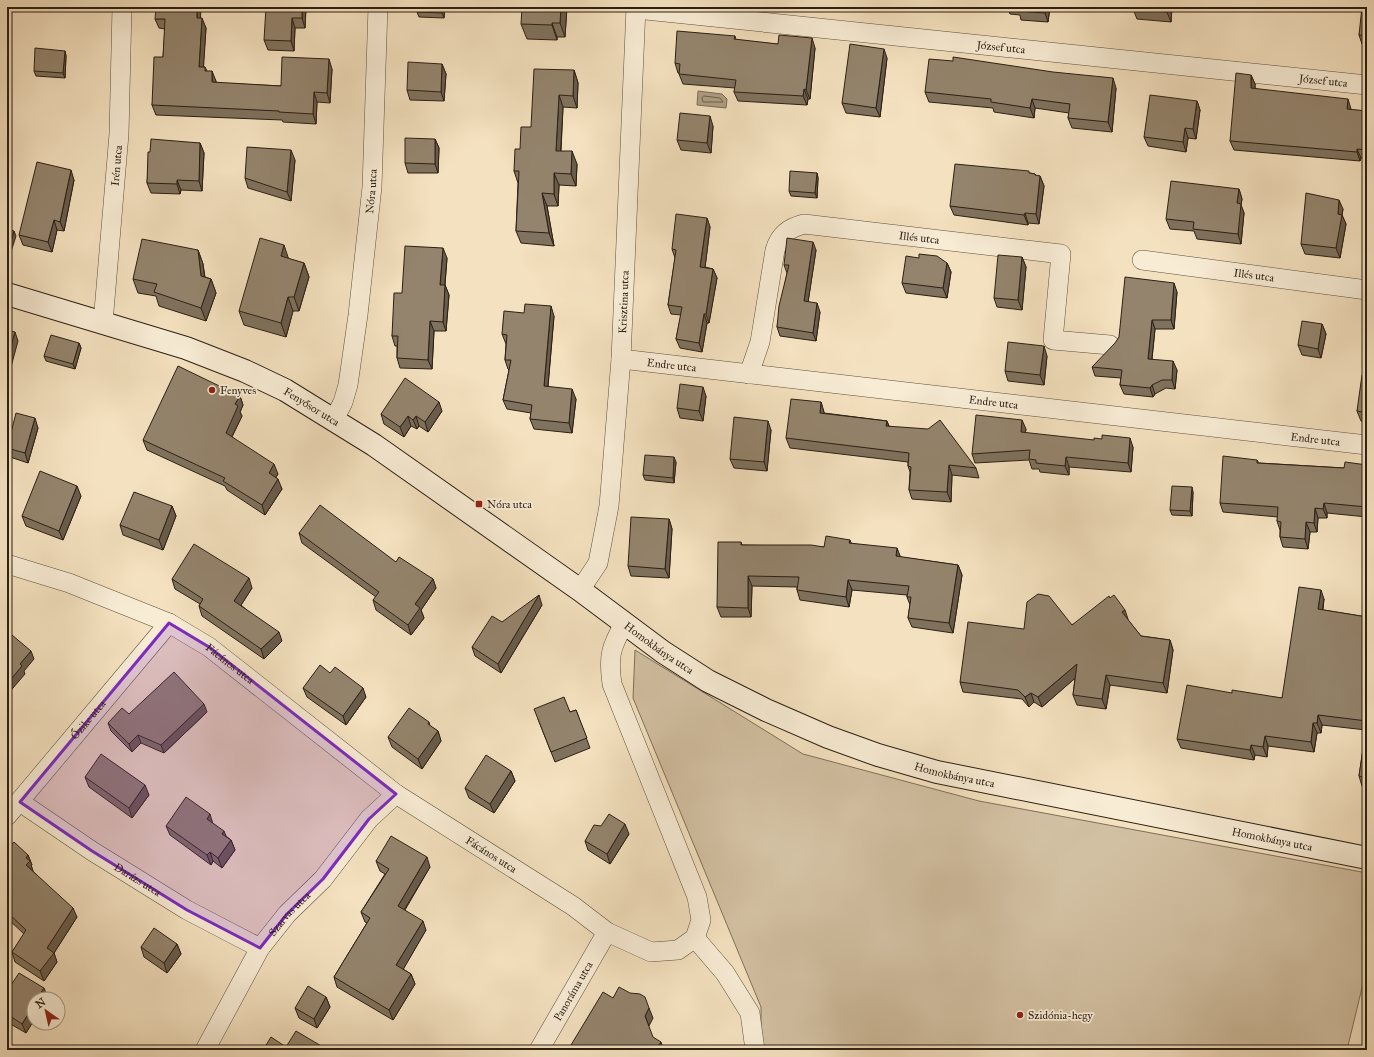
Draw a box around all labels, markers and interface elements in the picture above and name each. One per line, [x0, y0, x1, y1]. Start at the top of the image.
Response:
street label: József utca [975, 38, 1026, 56]
street label: József utca [1297, 71, 1349, 89]
street label: Irén utca [108, 144, 125, 186]
street label: Nóra utca [363, 168, 379, 214]
street label: Illés utca [898, 229, 940, 246]
street label: Illés utca [1233, 266, 1275, 284]
street label: Krisztina utca [616, 270, 631, 334]
street label: Endre utca [646, 356, 697, 374]
place label: Fenyves [220, 384, 256, 397]
street label: Fenyősor utca [281, 384, 342, 429]
marker: Fenyves [207, 385, 217, 395]
street label: Endre utca [968, 393, 1019, 411]
street label: Endre utca [1290, 430, 1341, 448]
place label: Nóra utca [487, 498, 532, 511]
marker: Nóra utca [474, 499, 484, 509]
street label: Homokbánya utca [622, 619, 696, 677]
street label: Fácános utca [203, 641, 257, 687]
street label: Őzike utca [67, 697, 109, 742]
street label: Homokbánya utca [913, 759, 996, 790]
street label: Homokbánya utca [1231, 825, 1314, 853]
street label: Fácános utca [463, 833, 520, 876]
street label: Darázs utca [112, 860, 164, 899]
street label: Szarvas utca [266, 888, 313, 939]
street label: Panoráma utca [551, 959, 595, 1023]
north arrow [26, 991, 66, 1031]
text: N [33, 995, 49, 1011]
place label: Szidónia-hegy [1028, 1009, 1093, 1022]
marker: Szidónia-hegy [1015, 1010, 1025, 1020]

